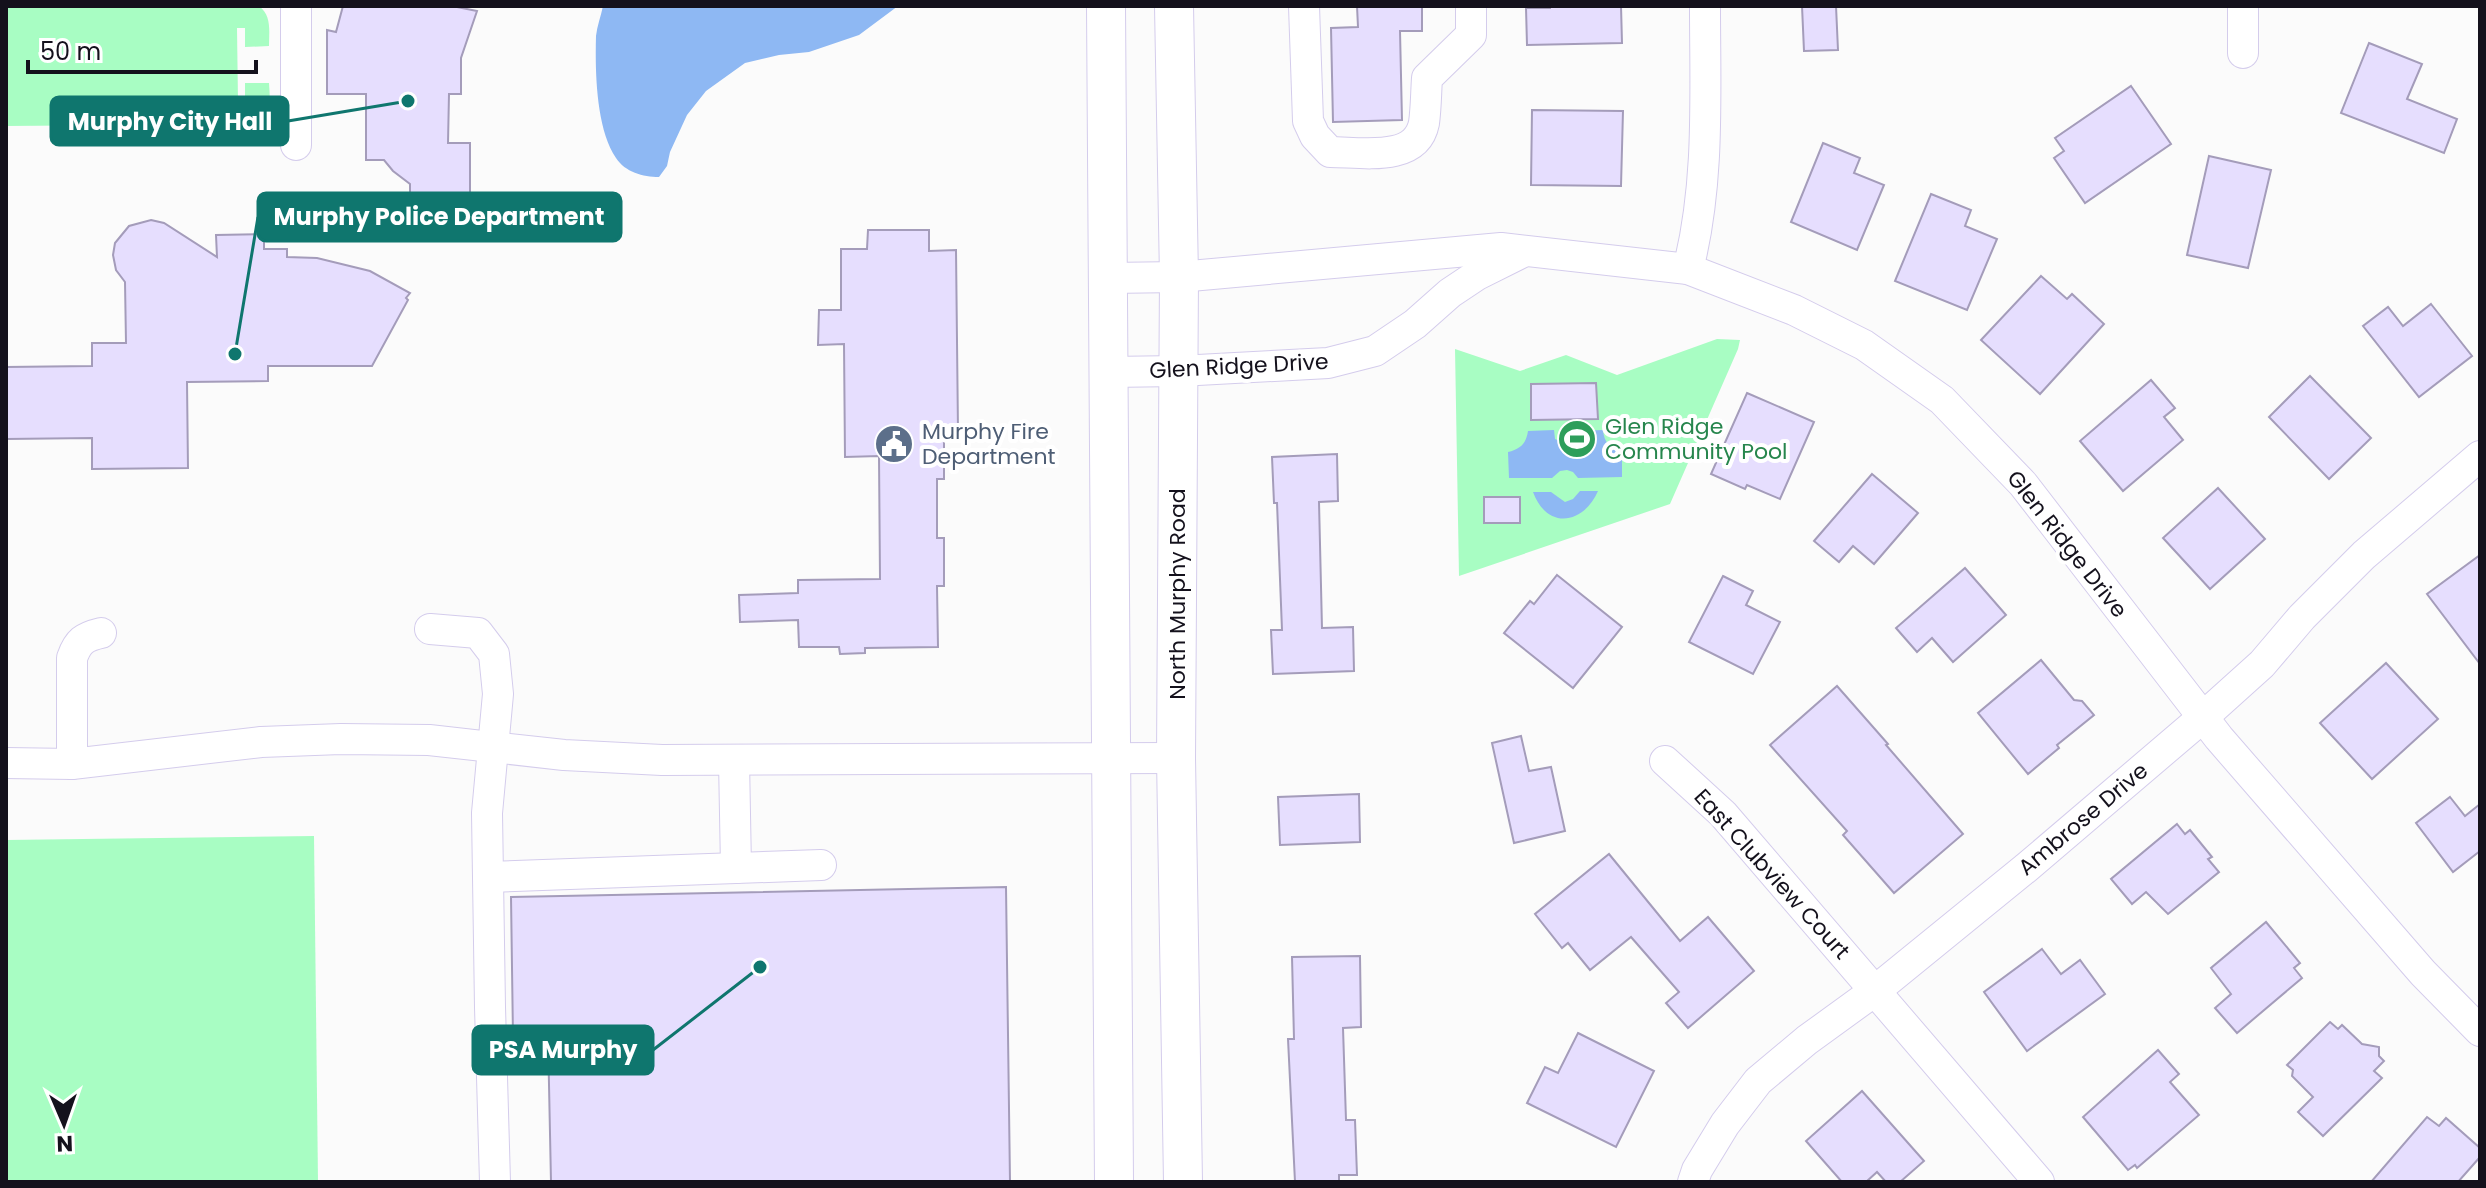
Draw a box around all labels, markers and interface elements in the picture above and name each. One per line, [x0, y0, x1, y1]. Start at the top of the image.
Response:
scale bar [28, 24, 256, 74]
text: 50 m [40, 35, 101, 68]
callout: Murphy City Hall [51, 97, 288, 145]
text: Murphy City Hall [68, 105, 272, 138]
callout: Murphy Police Department [258, 193, 621, 241]
text: Murphy Police Department [274, 200, 604, 233]
street label: Glen Ridge Drive [1149, 346, 1329, 386]
place label: Glen Ridge Community Pool [1605, 411, 1788, 467]
place label: Murphy Fire Department [922, 416, 1056, 472]
sports icon: Glen Ridge Community Pool [1556, 418, 1598, 460]
public building icon: Murphy Fire Department [873, 423, 915, 465]
street label: Glen Ridge Drive [2000, 464, 2134, 624]
street label: North Murphy Road [1162, 488, 1193, 700]
street label: Ambrose Drive [2011, 755, 2155, 883]
street label: East Clubview Court [1687, 782, 1857, 966]
callout: PSA Murphy [473, 1026, 653, 1074]
text: PSA Murphy [489, 1033, 638, 1066]
north arrow [24, 1084, 104, 1164]
text: N [56, 1128, 73, 1159]

